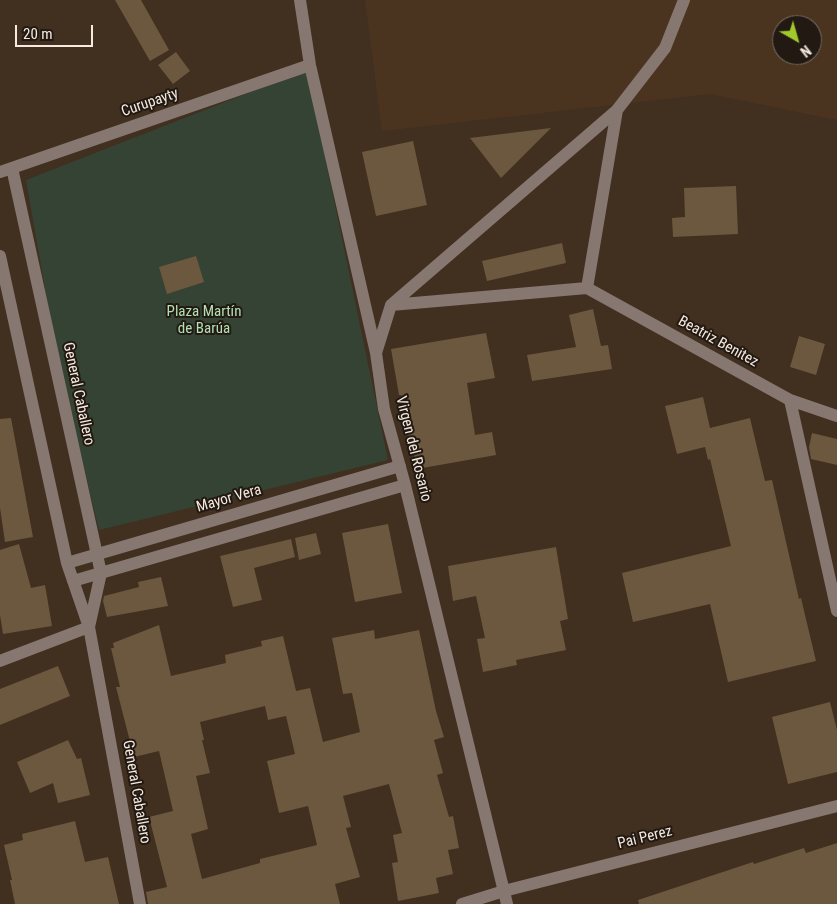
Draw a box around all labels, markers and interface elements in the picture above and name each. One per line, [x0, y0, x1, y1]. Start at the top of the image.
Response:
scale bar [18, 15, 95, 47]
north arrow [772, 15, 822, 65]
text: 20 m [23, 25, 53, 43]
text: N [797, 42, 814, 60]
street label: Curupayty [119, 85, 181, 121]
park label: Plaza Martín de Barúa [167, 303, 241, 338]
street label: Beatriz Benitez [675, 313, 761, 371]
street label: General Caballero [58, 341, 98, 447]
street label: Virgen del Rosario [391, 395, 435, 503]
street label: Mayor Vera [194, 481, 264, 517]
street label: General Caballero [118, 739, 154, 845]
street label: Pai Perez [616, 823, 674, 853]

